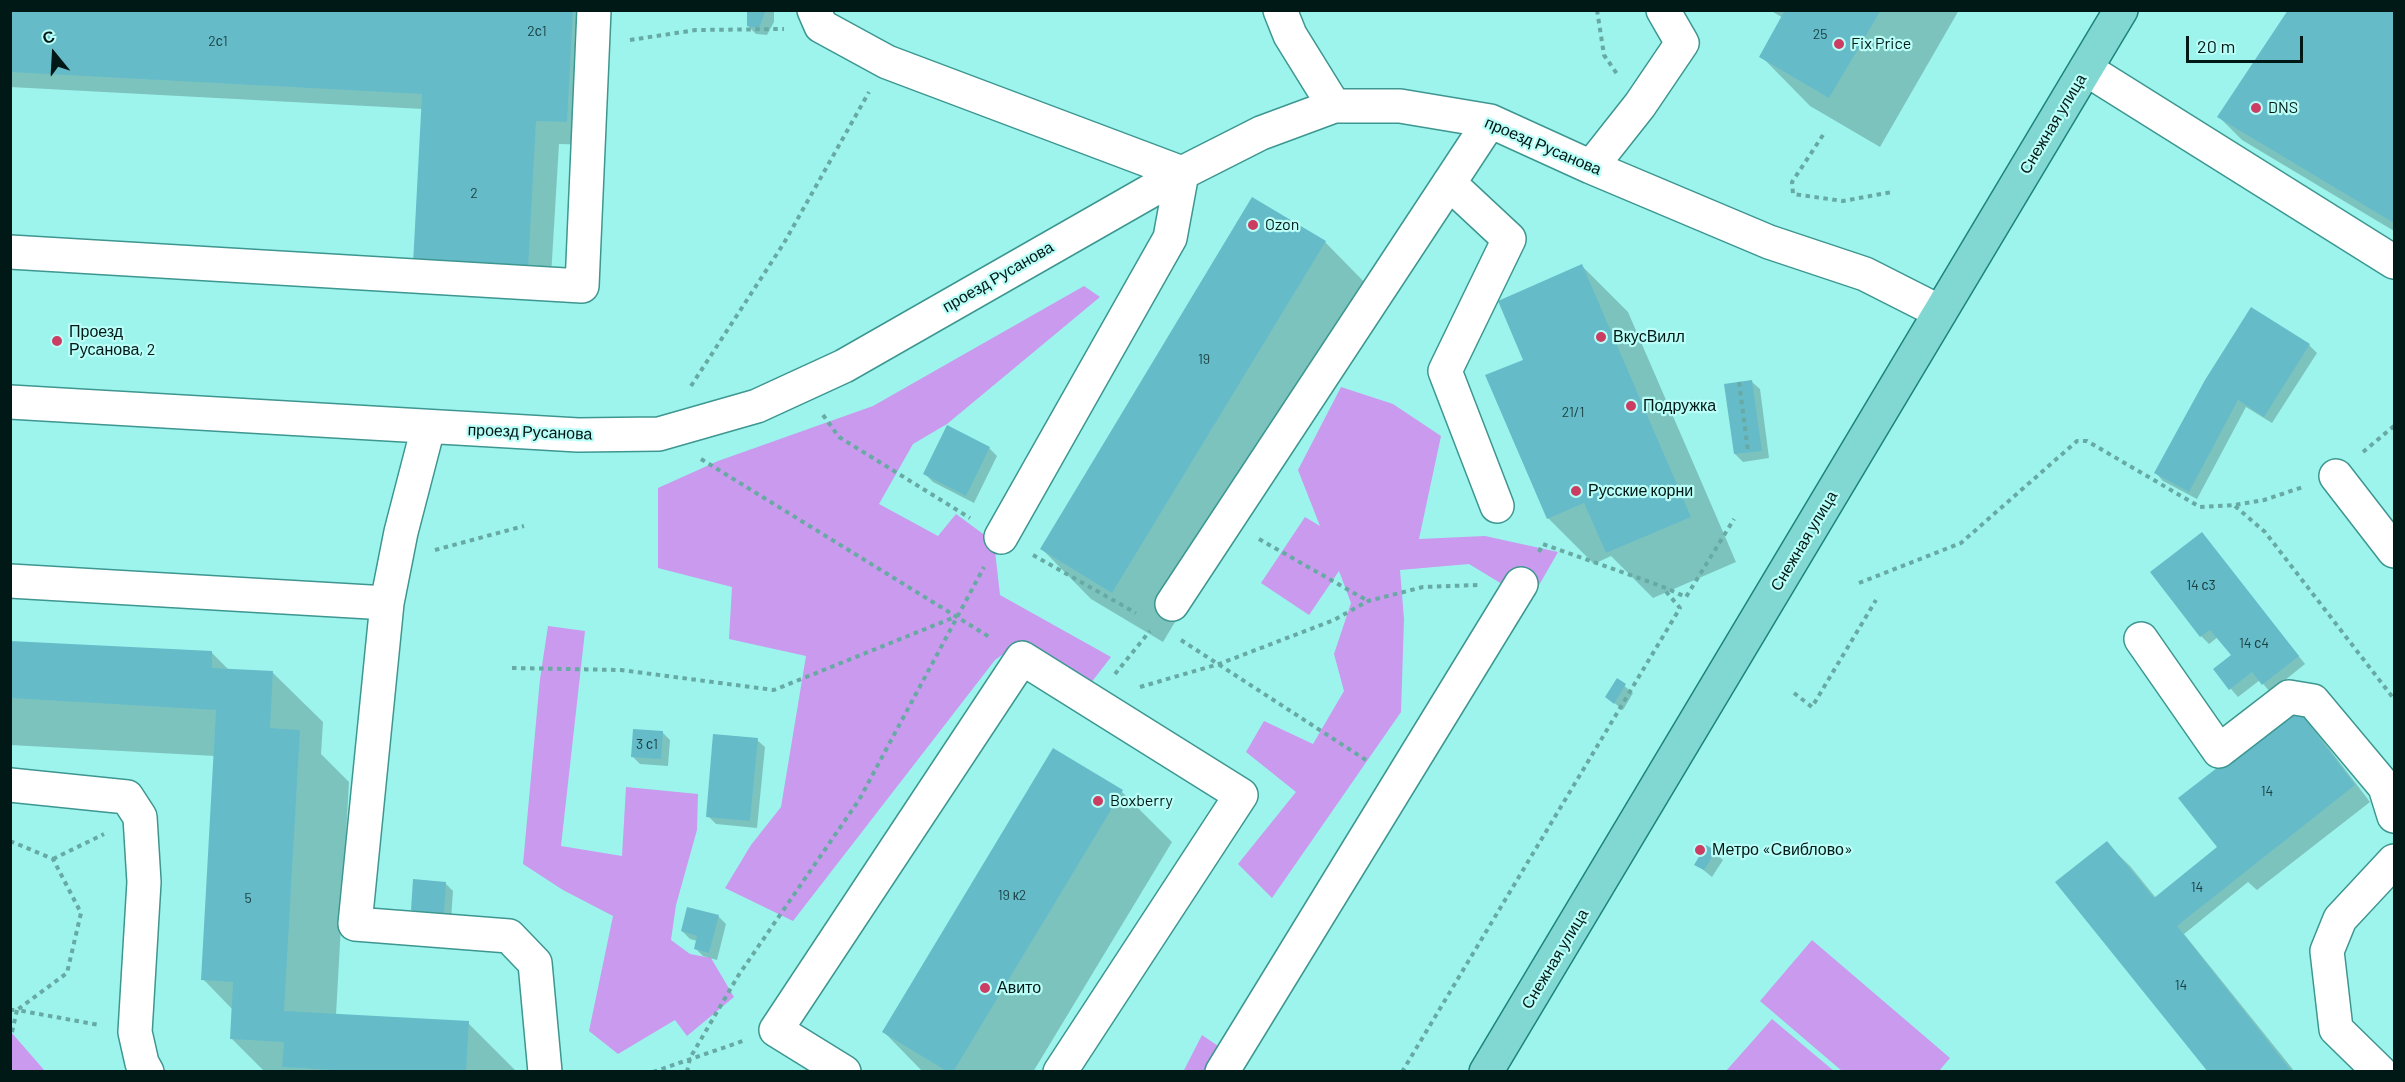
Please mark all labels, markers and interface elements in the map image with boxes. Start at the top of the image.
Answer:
house number: 2с1 [527,23,547,39]
north arrow [24,24,84,84]
scale bar [2189,24,2306,62]
text: С [40,26,57,47]
house number: 25 [1813,26,1827,42]
house number: 2с1 [208,33,228,49]
place label: Fix Price [1851,34,1911,54]
text: 20 m [2197,35,2235,57]
marker: Fix Price [1832,37,1846,51]
street label: Снежная улица [2016,70,2090,178]
place label: DNS [2268,98,2298,118]
marker: DNS [2249,101,2263,115]
street label: проезд Русанова [1482,113,1604,179]
house number: 2 [470,185,478,201]
place label: Ozon [1265,215,1299,235]
marker: Ozon [1246,218,1260,232]
street label: проезд Русанова [939,237,1057,317]
place label: Проезд Русанова, 2 [69,322,155,360]
place label: ВкусВилл [1613,327,1685,347]
marker: ВкусВилл [1594,330,1608,344]
marker: Проезд Русанова, 2 [50,334,64,348]
house number: 19 [1198,351,1210,367]
place label: Подружка [1643,396,1716,416]
marker: Подружка [1624,399,1638,413]
house number: 21/1 [1562,404,1584,420]
street label: проезд Русанова [467,420,593,444]
place label: Русские корни [1588,481,1693,501]
marker: Русские корни [1569,484,1583,498]
street label: Снежная улица [1767,487,1841,595]
house number: 14 с3 [2186,577,2216,593]
house number: 14 с4 [2239,635,2269,651]
house number: 3 с1 [636,736,658,752]
house number: 14 [2261,783,2273,799]
place label: Boxberry [1110,791,1173,811]
marker: Boxberry [1091,794,1105,808]
place label: Метро «Свиблово» [1712,840,1853,860]
marker: Метро «Свиблово» [1693,843,1707,857]
house number: 14 [2191,879,2203,895]
house number: 19 к2 [998,887,1026,903]
house number: 5 [244,890,252,906]
street label: Снежная улица [1518,905,1592,1013]
house number: 14 [2175,977,2187,993]
place label: Авито [997,978,1041,998]
marker: Авито [978,981,992,995]

